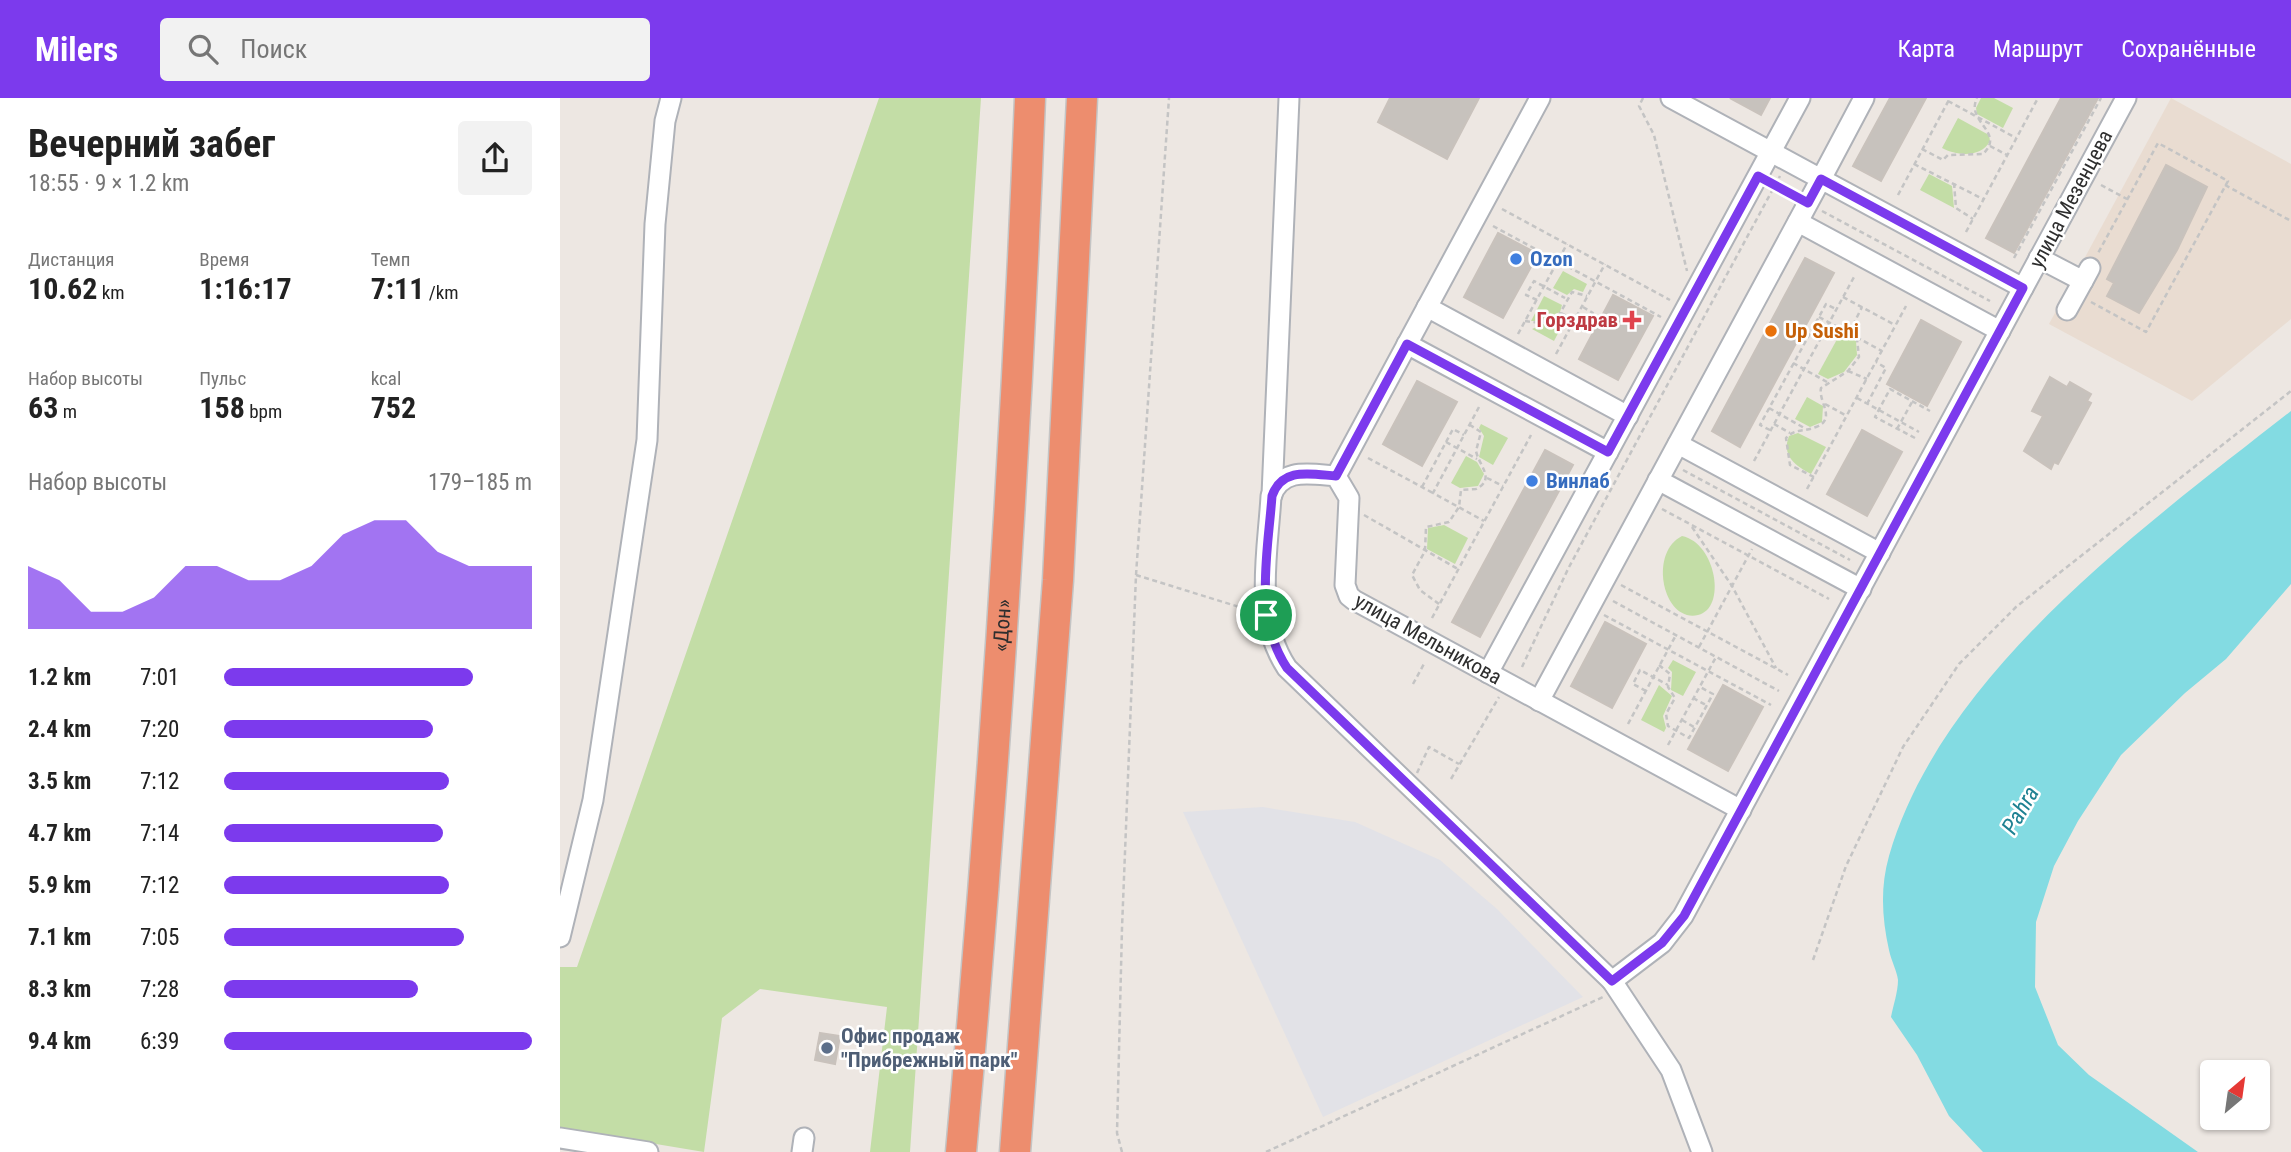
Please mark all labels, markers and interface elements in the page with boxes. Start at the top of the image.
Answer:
search box [160,18,650,81]
text: Milers [35,30,118,69]
icon: search [184,30,222,68]
text: Поиск [240,34,307,64]
text: Карта [1898,35,1955,63]
text: Маршрут [1993,35,2083,63]
text: Сохранённые [2121,35,2256,63]
button: share [458,121,532,195]
text: Вечерний забег [28,122,275,166]
street label: улица Мезенцева [2025,126,2117,272]
text: 18:55 · 9 × 1.2 km [28,170,189,197]
place label: Ozon [1530,247,1573,271]
text: Дистанция [28,248,115,271]
text: Время [199,248,249,271]
text: Темп [371,248,410,271]
marker: Ozon [1508,251,1524,267]
text: 10.62 [28,271,97,306]
text: 1:16:17 [199,271,292,306]
text: 7:11 [371,271,424,306]
text: km [97,281,125,304]
text: /km [424,281,459,304]
place label: Горздрав [1537,308,1618,332]
marker: Горздрав [1624,312,1640,328]
place label: Up Sushi [1785,319,1859,343]
marker: Up Sushi [1763,323,1779,339]
text: Набор высоты [28,367,143,390]
text: Пульс [199,367,246,390]
text: kcal [371,367,401,390]
text: 63 [28,390,58,425]
text: 158 [199,390,245,425]
text: 752 [371,390,416,425]
text: m [58,400,77,423]
text: bpm [245,400,282,423]
text: Набор высоты [28,469,167,496]
text: 179–185 m [428,469,532,496]
place label: Винлаб [1546,469,1610,493]
marker: Винлаб [1524,473,1540,489]
pin [1236,585,1296,645]
street label: улица Мельникова [1350,589,1506,689]
icon: arrive [1247,596,1285,634]
street label: «Дон» [989,598,1016,653]
text: 1.2 km [28,664,91,691]
text: 7:01 [140,664,179,691]
text: 2.4 km [28,716,91,743]
text: 7:20 [140,716,179,743]
text: 3.5 km [28,768,91,795]
text: 7:12 [140,768,179,795]
water label: Pahra [1996,782,2045,839]
text: 4.7 km [28,820,91,847]
text: 7:14 [140,820,179,847]
text: 5.9 km [28,872,91,899]
text: 7:12 [140,872,179,899]
text: 7.1 km [28,924,91,951]
text: 7:05 [140,924,179,951]
text: 8.3 km [28,976,91,1003]
text: 7:28 [140,976,179,1003]
place label: Офис продаж "Прибрежный парк" [841,1024,1018,1072]
text: 9.4 km [28,1028,91,1055]
text: 6:39 [140,1028,179,1055]
marker: Офис продаж "Прибрежный парк" [819,1040,835,1056]
north arrow [2200,1060,2270,1130]
map controls [2200,1060,2270,1130]

